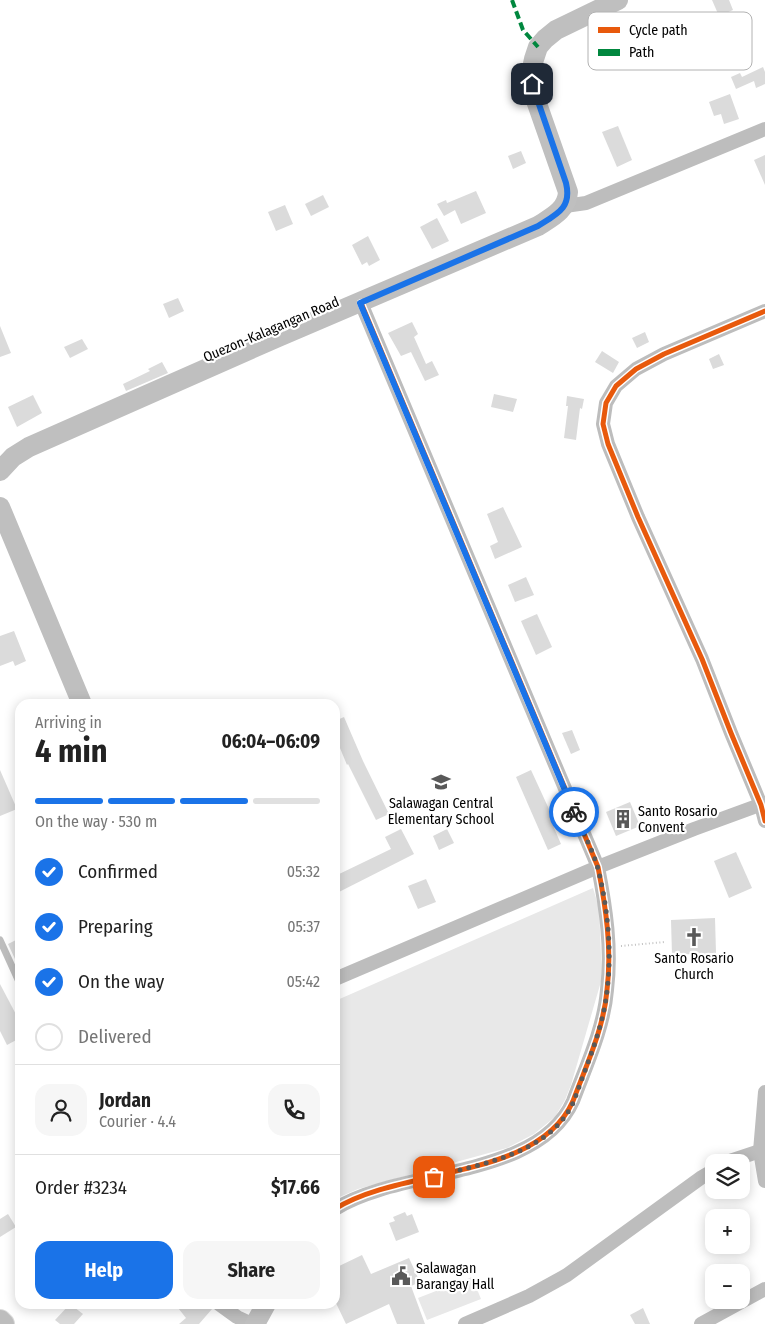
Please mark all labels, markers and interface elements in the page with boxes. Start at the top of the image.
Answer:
legend [588,12,752,70]
text: Cycle path [629,22,688,39]
text: Path [629,44,654,61]
pin [511,63,553,105]
icon: home [518,70,546,98]
street label: Quezon-Kalagangan Road [201,293,342,366]
text: Arriving in [35,713,102,732]
text: 06:04–06:09 [221,730,320,753]
text: 4 min [35,732,108,770]
school or university icon: Salawagan Central Elementary School [430,771,452,793]
courier [549,787,599,837]
place label: Salawagan Central Elementary School [388,795,495,828]
icon: bike [560,798,588,826]
place label: Santo Rosario Convent [638,803,718,836]
building icon: Santo Rosario Convent [612,808,634,830]
text: On the way · 530 m [35,812,157,831]
icon: check [35,858,63,886]
text: Confirmed [78,860,158,883]
text: 05:32 [287,862,320,881]
icon: check [35,913,63,941]
text: Preparing [78,915,153,938]
text: 05:37 [287,917,320,936]
church icon: Santo Rosario Church [683,926,705,948]
place label: Santo Rosario Church [654,950,734,983]
icon: check [35,968,63,996]
text: On the way [78,970,164,993]
text: 05:42 [286,972,320,991]
text: Delivered [78,1025,152,1048]
button: person [35,1084,87,1136]
button: phone [268,1084,320,1136]
text: Jordan [99,1089,151,1112]
text: Courier · 4.4 [99,1112,176,1131]
map controls [705,1154,750,1309]
button: layers [705,1154,750,1199]
pin [413,1156,455,1198]
icon: bag [420,1163,448,1191]
text: Order #3234 [35,1176,127,1199]
text: $17.66 [271,1176,320,1199]
button: + [705,1209,750,1254]
button: Help [35,1241,173,1299]
button: Share [183,1241,320,1299]
place label: Salawagan Barangay Hall [416,1260,495,1293]
button: − [705,1264,750,1309]
public building icon: Salawagan Barangay Hall [390,1265,412,1287]

